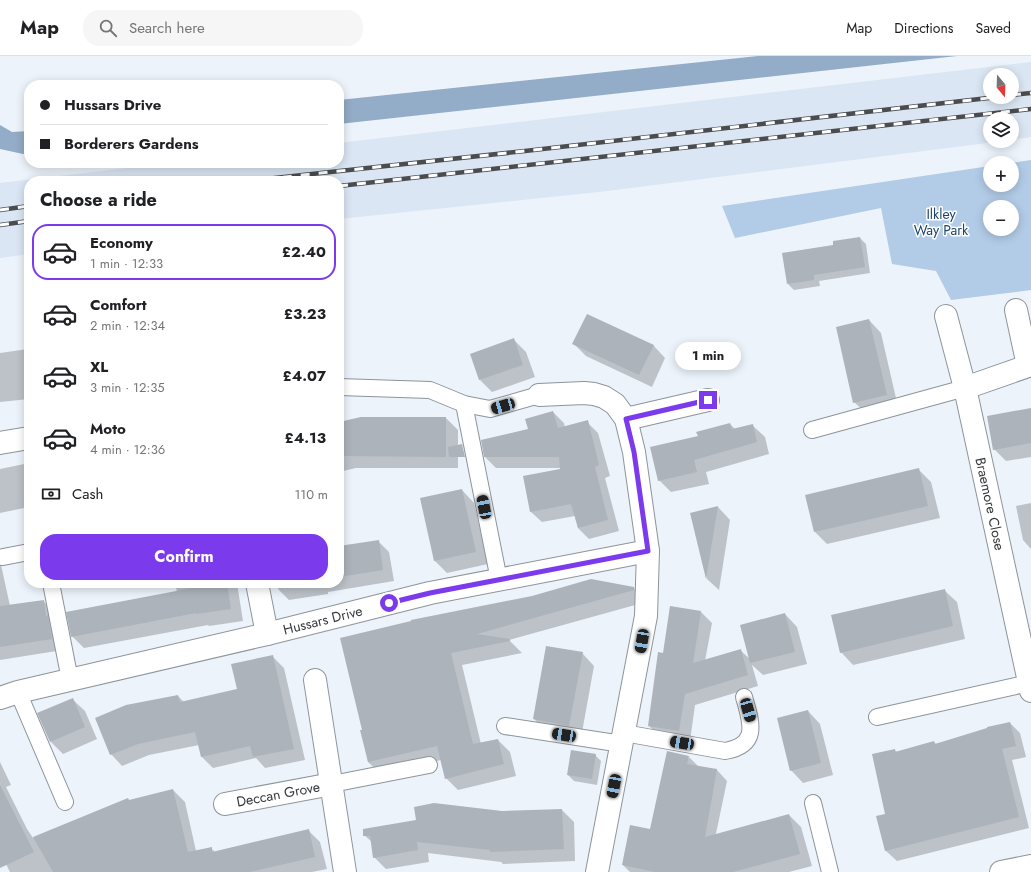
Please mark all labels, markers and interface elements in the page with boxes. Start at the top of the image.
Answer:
search box [83,10,363,46]
text: Map [20,14,59,41]
icon: search [97,17,119,39]
text: Search here [129,17,205,39]
text: Map [846,18,872,38]
text: Directions [894,18,954,38]
text: Saved [976,18,1011,38]
north arrow [983,68,1019,104]
map controls [983,68,1019,236]
text: Hussars Drive [64,94,161,116]
button: layers [983,112,1019,148]
text: Borderers Gardens [64,133,199,155]
button: + [983,156,1019,192]
text: Choose a ride [40,187,157,213]
button: − [983,200,1019,236]
park label: Ilkley Way Park [914,204,969,240]
text: Economy [90,232,153,254]
icon: car [42,234,78,270]
text: £2.40 [282,241,326,263]
text: 1 min · 12:33 [90,254,163,273]
text: Comfort [90,294,147,316]
icon: car [42,296,78,332]
text: £3.23 [284,303,326,325]
text: 2 min · 12:34 [90,316,165,335]
callout: 1 min [675,342,741,370]
text: 1 min [692,346,724,365]
text: XL [90,356,108,378]
icon: car [42,358,78,394]
text: £4.07 [283,365,326,387]
text: 3 min · 12:35 [90,378,165,397]
route end [699,391,717,409]
car [490,397,516,415]
text: Moto [90,418,126,440]
icon: car [42,420,78,456]
text: £4.13 [285,427,326,449]
text: 4 min · 12:36 [90,440,165,459]
street label: Braemore Close [970,456,1010,552]
icon: cash [40,483,62,505]
text: Cash [72,483,103,505]
text: 110 m [294,485,328,504]
car [476,494,492,520]
button: Confirm [40,534,328,580]
route start [380,594,398,612]
street label: Hussars Drive [281,600,364,640]
car [634,628,650,654]
car [739,697,757,723]
car [551,727,577,743]
car [669,735,695,751]
car [606,773,622,799]
street label: Deccan Grove [235,776,321,812]

